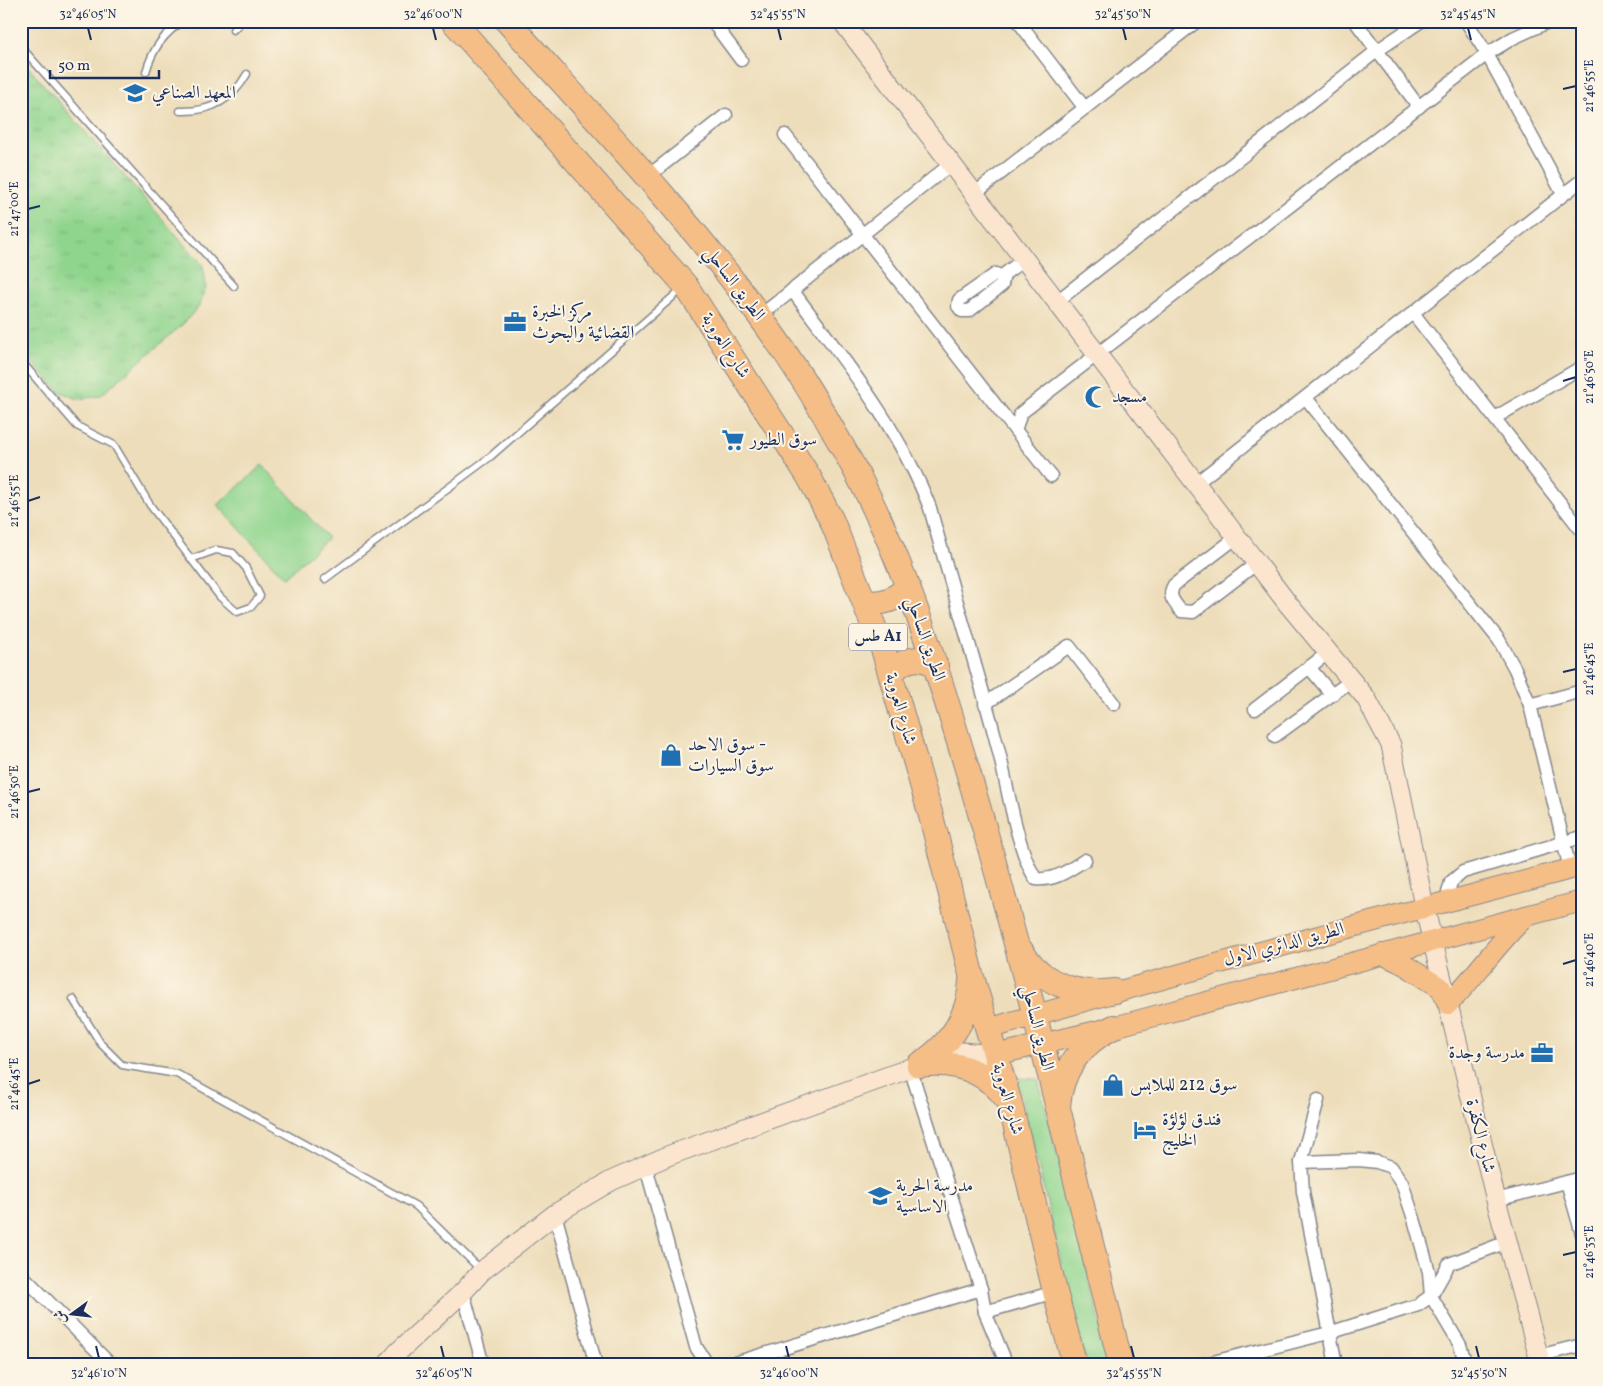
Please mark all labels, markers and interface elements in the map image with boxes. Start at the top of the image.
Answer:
text: 32°46'05"N [59,7,117,23]
text: 32°46'00"N [404,7,462,23]
text: 32°45'55"N [750,7,806,23]
text: 32°45'50"N [1095,7,1151,23]
text: 32°45'45"N [1440,7,1496,23]
scale bar [50,48,159,80]
text: 50 m [58,56,90,77]
text: 21°46'55"E [1582,60,1598,113]
school or university icon: المعهد الصناعي [122,80,148,106]
place label: المعهد الصناعي [152,81,236,107]
text: 21°47'00"E [7,181,23,237]
street label: الطريق الساحلي [695,242,770,328]
place label: مركز الخبرة القضائية والبحوث [532,300,634,346]
street label: شارع العروبة [694,308,756,384]
office icon: مركز الخبرة القضائية والبحوث [502,309,528,335]
text: 21°46'50"E [1582,350,1598,404]
mosque icon: مسجد [1083,384,1109,410]
place label: مسجد [1112,385,1147,410]
supermarket icon: سوق الطيور [720,427,746,453]
place label: سوق الطيور [748,428,817,453]
text: 21°46'55"E [7,475,23,528]
street label: الطريق الساحلي [896,594,951,686]
road number: طس A1 [849,624,907,650]
text: 21°46'45"E [1582,642,1598,696]
street label: شارع العروبة [877,670,922,748]
place label: سوق الاحد - سوق السيارات [688,733,774,779]
shop icon: سوق الاحد - سوق السيارات [658,742,684,768]
text: 21°46'50"E [7,765,23,819]
street label: الطريق الدائري الاول [1221,917,1347,974]
text: 21°46'40"E [1582,933,1598,987]
street label: الطريق الساحلي [1011,982,1060,1074]
office icon: مدرسة وجدة [1529,1040,1555,1066]
place label: مدرسة وجدة [1448,1041,1525,1066]
text: 21°46'45"E [7,1057,23,1111]
street label: شارع العروبة [984,1060,1029,1138]
shop icon: سوق 212 للملابس [1100,1072,1126,1098]
place label: سوق 212 للملابس [1130,1073,1238,1098]
street label: شارع الكفرة [1458,1096,1501,1176]
place label: فندق لؤلؤة الخليج [1162,1108,1222,1156]
hotel icon: فندق لؤلؤة الخليج [1132,1117,1158,1143]
place label: مدرسة الحرية الاساسية [896,1174,973,1220]
school or university icon: مدرسة الحرية الاساسية [867,1183,893,1209]
text: 21°46'35"E [1582,1225,1598,1279]
north arrow [48,1288,98,1338]
text: ش [50,1308,72,1326]
text: 32°46'10"N [71,1366,127,1382]
text: 32°46'05"N [415,1366,473,1382]
text: 32°46'00"N [760,1366,818,1382]
text: 32°45'55"N [1106,1366,1162,1382]
text: 32°45'50"N [1451,1366,1507,1382]

